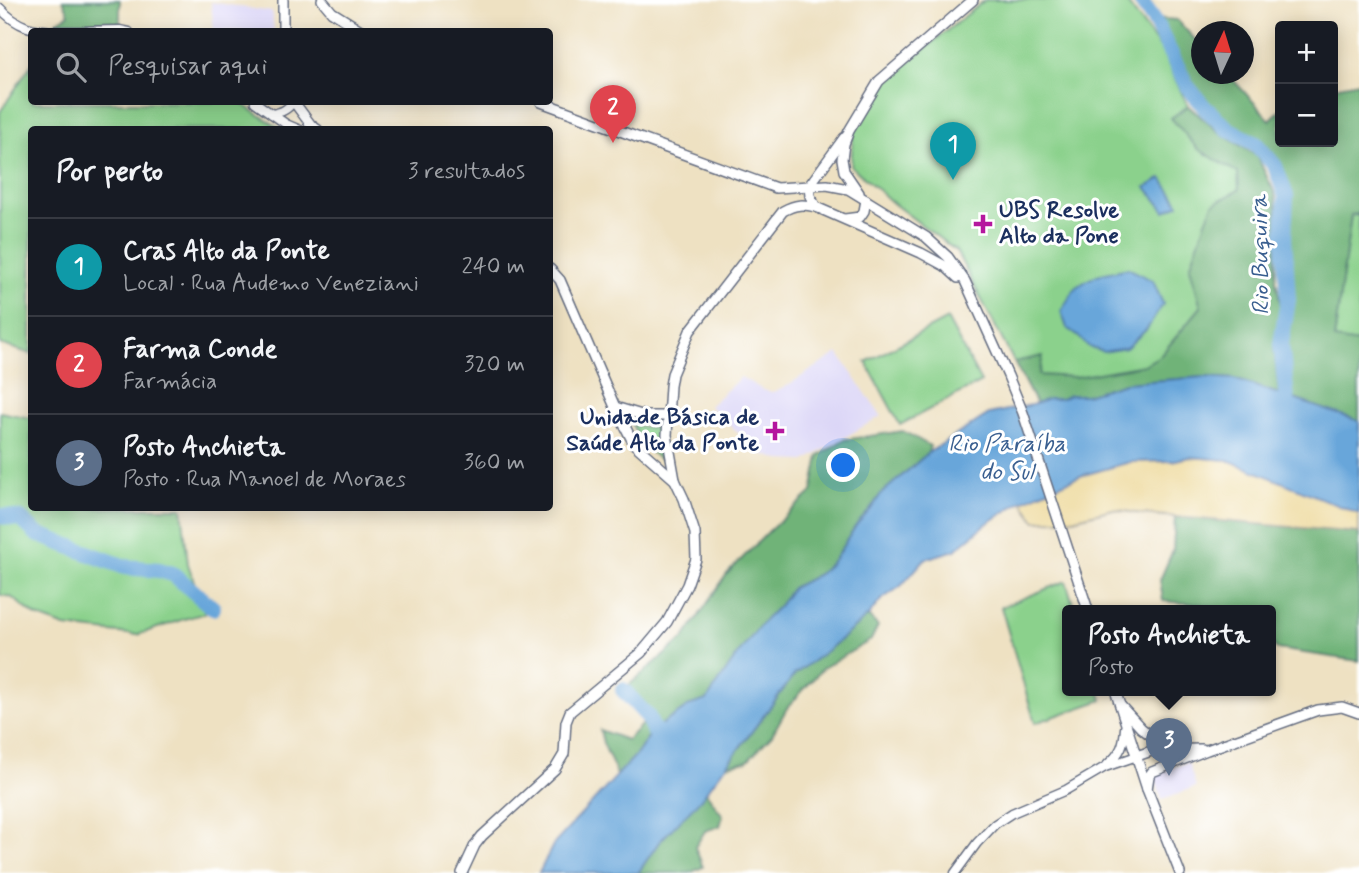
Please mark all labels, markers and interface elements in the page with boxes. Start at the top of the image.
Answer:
north arrow [1191,21,1254,84]
map controls [1275,21,1338,147]
button: + [1275,21,1338,84]
search box [28,28,553,105]
icon: search [52,48,90,86]
text: Pesquisar aqui [108,50,267,84]
button: − [1275,84,1338,147]
pin: 2 [590,85,636,143]
pin: 1 [930,122,976,180]
text: Por perto [56,152,163,191]
text: 3 resultados [408,157,525,187]
water label: Rio Buquira [1244,193,1278,315]
place label: UBS Resolve Alto da Pone [999,196,1119,252]
marker: UBS Resolve Alto da Pone [973,214,993,234]
text: Cras Alto da Ponte [123,235,330,269]
text: 1 [74,252,84,282]
text: 240 m [461,252,525,282]
text: Local · Rua Audemo Veneziani [123,269,419,299]
text: Farma Conde [123,333,277,367]
text: 2 [73,350,85,380]
text: 320 m [464,350,525,380]
text: Farmácia [123,367,217,397]
place label: Unidade Básica de Saúde Alto da Ponte [566,403,759,459]
marker: Unidade Básica de Saúde Alto da Ponte [765,421,785,441]
water label: Rio Paraíba do Sul [948,429,1066,488]
text: Posto Anchieta [123,431,285,465]
text: 3 [74,448,84,478]
text: 360 m [464,448,525,478]
your location [826,448,860,482]
text: Posto · Rua Manoel de Moraes [123,465,406,495]
popup [1062,605,1276,696]
text: Posto Anchieta [1088,619,1250,653]
text: Posto [1088,653,1134,683]
pin: 3 [1146,718,1192,776]

